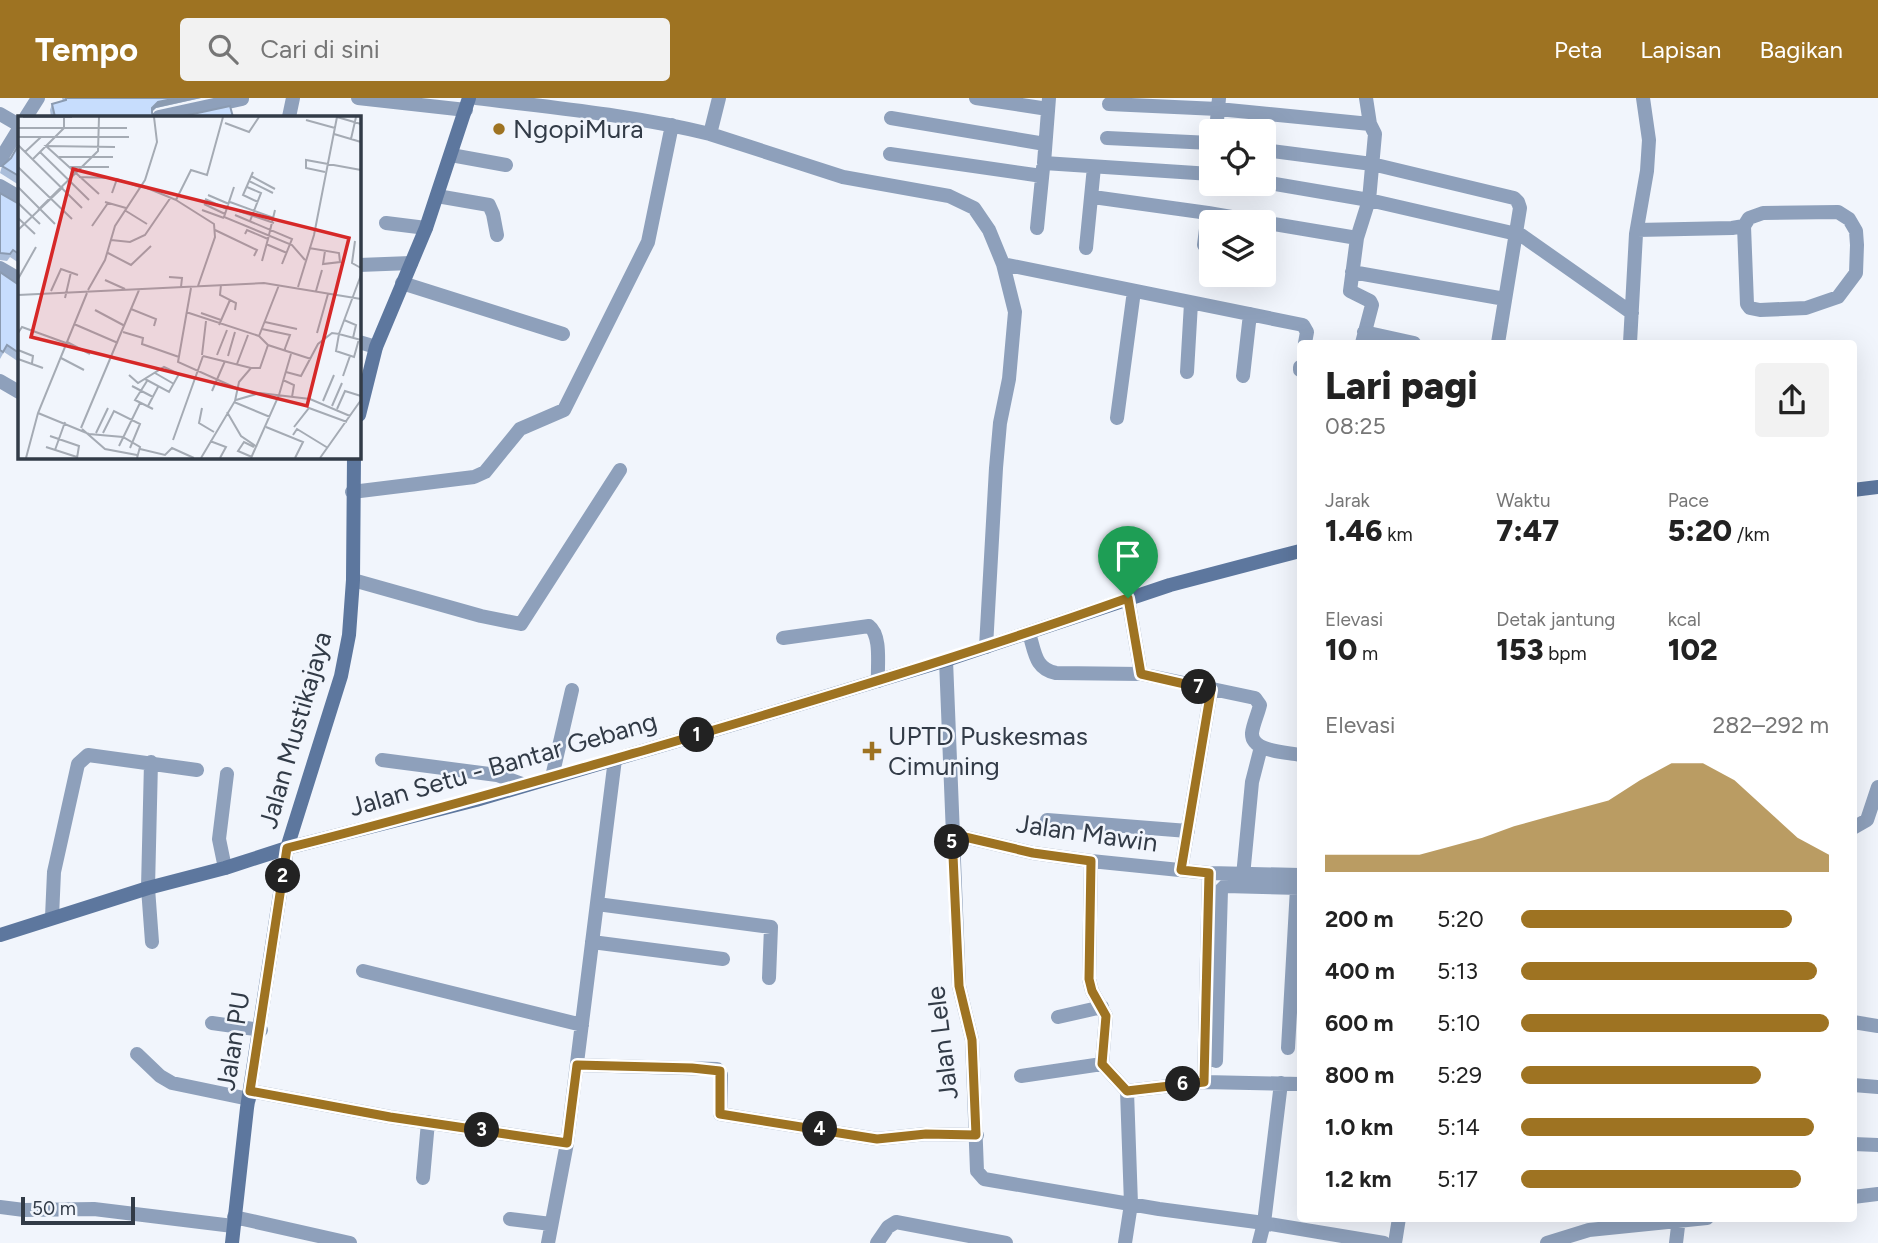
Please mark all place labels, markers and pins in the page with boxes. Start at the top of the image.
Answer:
place label: NgopiMura [513,113,643,145]
marker: NgopiMura [491,121,507,137]
pin [1098,526,1158,598]
pin: 7 [1182,670,1216,704]
pin: 1 [680,718,714,752]
place label: UPTD Puskesmas Cimuning [888,720,1088,782]
marker: UPTD Puskesmas Cimuning [862,741,882,761]
pin: 5 [934,824,970,860]
pin: 2 [266,858,300,894]
pin: 6 [1166,1066,1200,1102]
pin: 3 [464,1112,500,1148]
pin: 4 [802,1112,838,1146]

